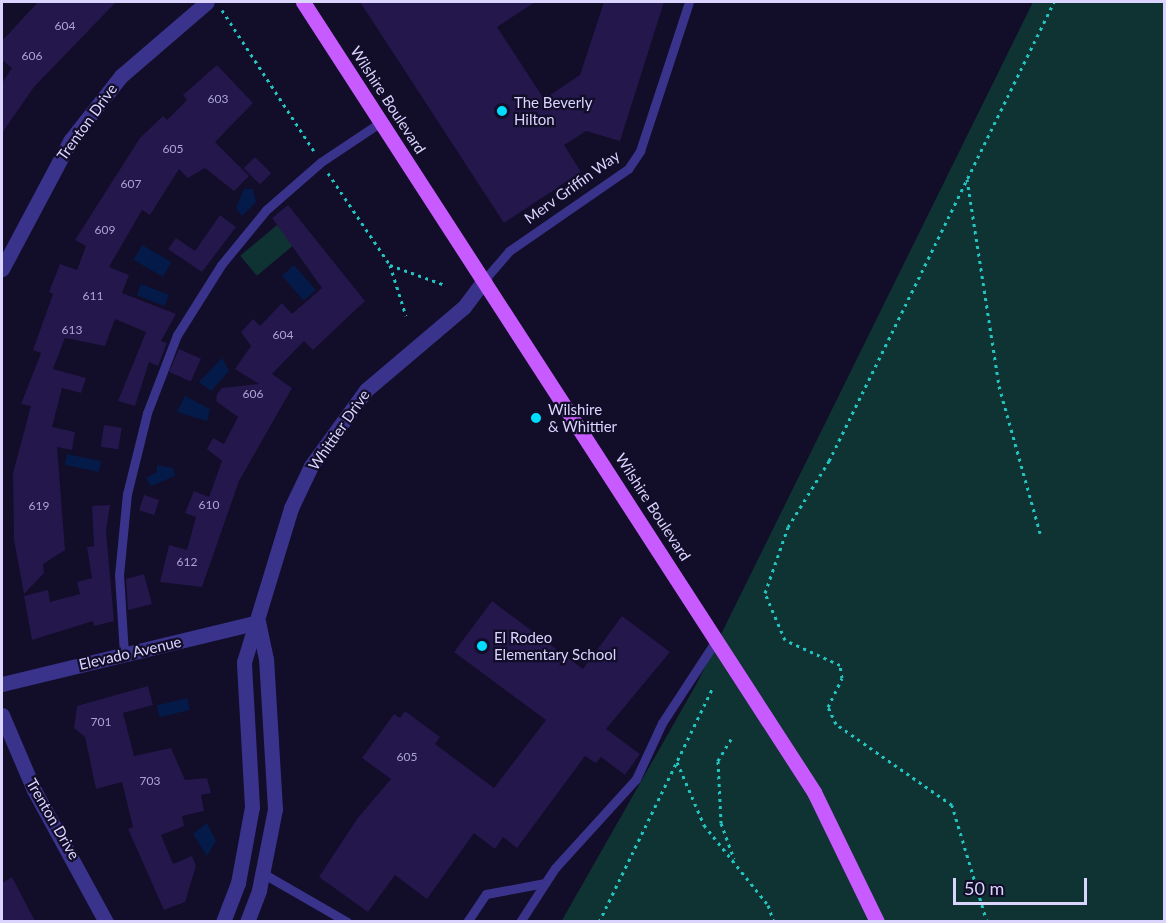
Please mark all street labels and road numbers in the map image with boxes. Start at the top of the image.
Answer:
street label: Wilshire Boulevard [347,43,429,157]
street label: Trenton Drive [53,80,121,164]
street label: Merv Griffin Way [521,146,623,228]
street label: Whittier Drive [305,386,373,474]
street label: Wilshire Boulevard [612,450,694,564]
street label: Elevado Avenue [77,632,183,674]
street label: Trenton Drive [23,775,83,863]

